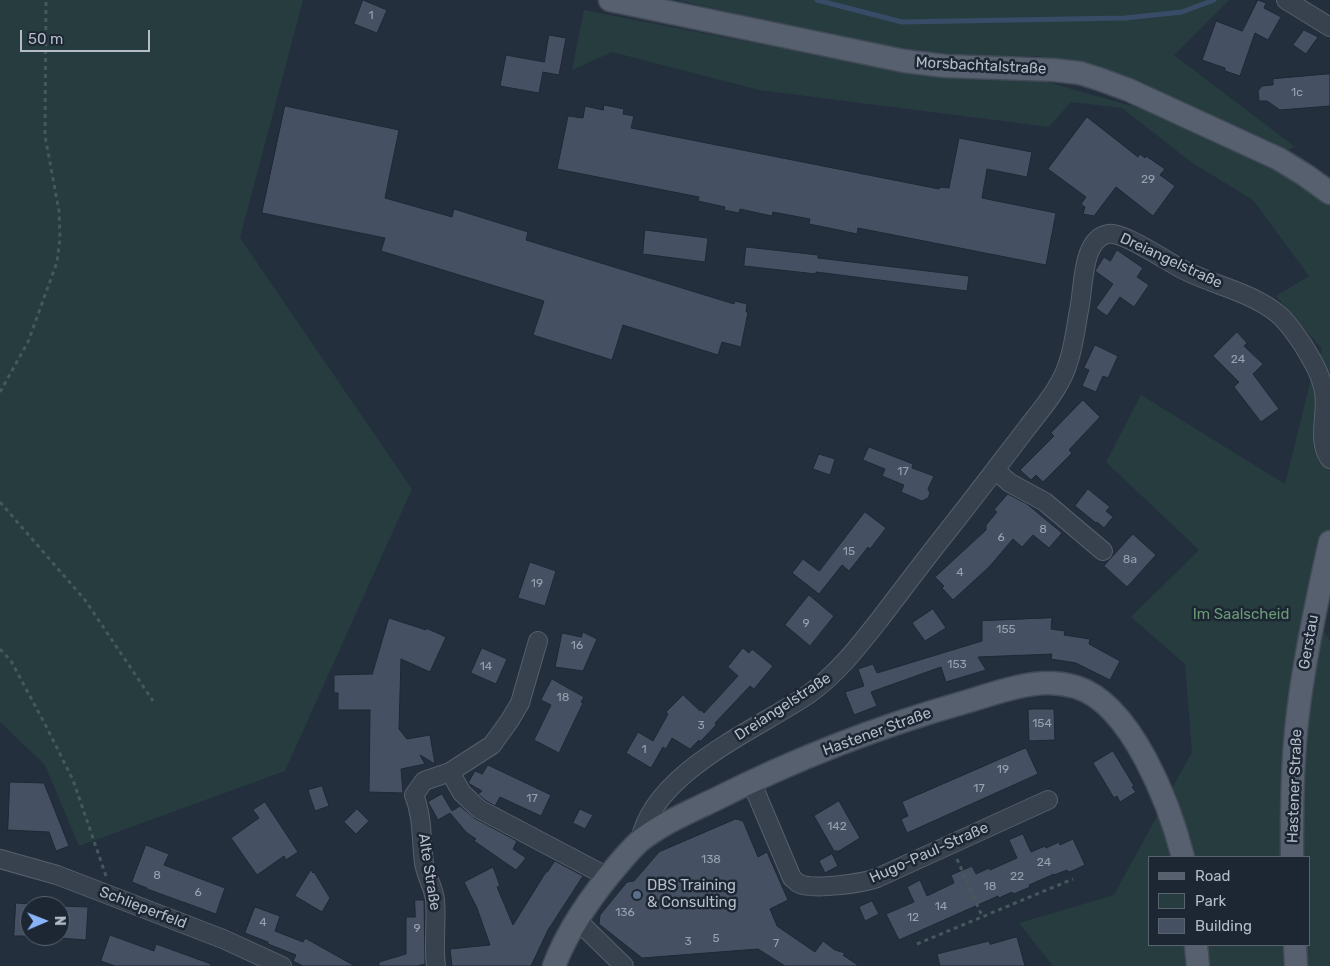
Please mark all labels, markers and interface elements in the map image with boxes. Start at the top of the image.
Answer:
house number: 1 [368,9,374,23]
scale bar [22,20,152,52]
text: 50 m [28,30,63,48]
street label: Morsbachtalstraße [915,54,1047,78]
house number: 1c [1291,86,1303,100]
house number: 29 [1141,173,1155,187]
street label: Dreiangelstraße [1117,229,1225,293]
house number: 24 [1231,353,1245,367]
house number: 17 [897,465,909,479]
house number: 8 [1039,523,1047,537]
house number: 6 [997,531,1005,545]
house number: 15 [843,545,855,559]
house number: 8a [1123,553,1137,567]
house number: 4 [956,566,964,580]
house number: 19 [531,577,543,591]
park label: Im Saalscheid [1193,606,1289,624]
street label: Gerstau [1295,613,1323,671]
house number: 9 [802,617,810,631]
house number: 155 [996,623,1016,637]
house number: 16 [571,639,583,653]
house number: 153 [947,658,967,672]
house number: 14 [480,660,492,674]
street label: Dreiangelstraße [732,669,834,745]
house number: 18 [557,691,569,705]
street label: Hastener Straße [820,704,934,760]
house number: 154 [1032,717,1052,731]
house number: 3 [697,719,705,733]
street label: Hastener Straße [1284,729,1306,843]
house number: 1 [641,743,647,757]
house number: 19 [997,763,1009,777]
house number: 17 [973,782,985,796]
house number: 17 [526,792,538,806]
street label: Hugo-Paul-Straße [867,819,991,887]
house number: 142 [827,820,847,834]
street label: Alte Straße [414,832,444,912]
house number: 138 [701,853,721,867]
house number: 24 [1037,856,1051,870]
legend [1148,856,1310,946]
text: Road [1195,867,1231,885]
house number: 8 [153,869,161,883]
house number: 22 [1010,870,1024,884]
place label: DBS Training & Consulting [647,877,737,912]
house number: 18 [984,880,996,894]
street label: Schlieperfeld [97,883,189,933]
house number: 6 [194,886,202,900]
marker: DBS Training & Consulting [631,889,643,901]
text: Park [1195,892,1226,910]
north arrow [20,896,70,946]
house number: 14 [935,900,947,914]
house number: 136 [615,906,635,920]
house number: 12 [907,911,919,925]
text: N [51,916,68,926]
house number: 4 [259,916,267,930]
text: Building [1195,917,1252,935]
house number: 9 [413,922,421,936]
house number: 5 [712,932,720,946]
house number: 3 [684,935,692,949]
house number: 7 [773,937,779,951]

